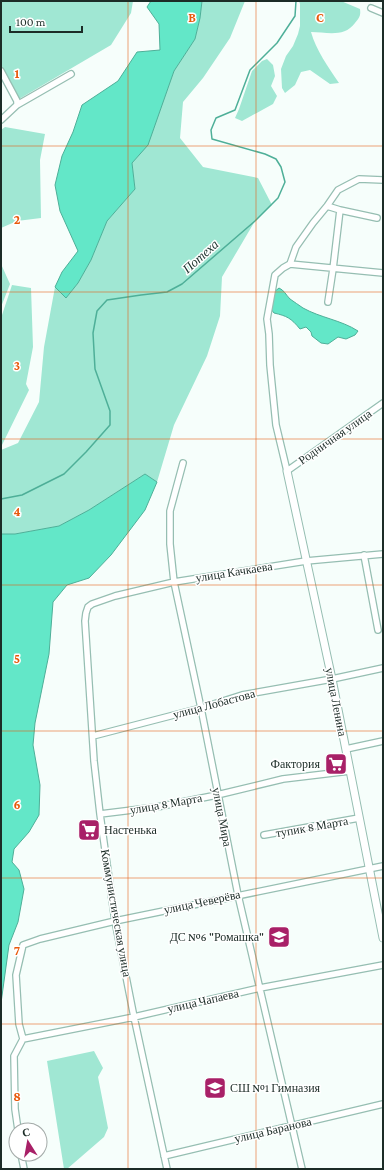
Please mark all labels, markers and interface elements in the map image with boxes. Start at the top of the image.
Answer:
scale bar [10,8,82,34]
text: B [188,10,196,25]
text: C [316,10,324,25]
text: 100 m [16,15,46,29]
text: 1 [15,66,20,81]
text: 2 [14,212,21,227]
water label: Потеха [179,236,222,277]
text: 3 [14,358,20,373]
street label: Родничная улица [296,406,375,467]
text: 4 [13,504,21,519]
street label: улица Качкаева [195,559,274,585]
text: 5 [14,651,20,666]
street label: улица Ленина [322,666,350,738]
street label: улица Лобастова [171,686,257,722]
supermarket icon: Фактория [323,751,349,777]
place label: Фактория [270,757,320,771]
street label: улица Мира [209,786,235,849]
street label: улица 8 Марта [129,791,204,817]
text: 6 [13,797,21,812]
street label: тупик 8 Марта [275,814,350,840]
supermarket icon: Настенька [76,817,102,843]
place label: Настенька [104,823,157,837]
street label: Коммунистическая улица [98,848,134,979]
street label: улица Чеверёва [162,887,242,917]
school or university icon: ДС №6 "Ромашка" [266,924,292,950]
place label: ДС №6 "Ромашка" [170,930,264,944]
text: 7 [14,943,20,958]
street label: улица Чапаева [166,986,241,1016]
school or university icon: СШ №1 Гимназия [202,1075,228,1101]
place label: СШ №1 Гимназия [230,1081,321,1095]
text: 8 [13,1089,21,1104]
street label: улица Баранова [233,1114,314,1146]
north arrow [8,1122,48,1162]
text: С [21,1126,31,1139]

